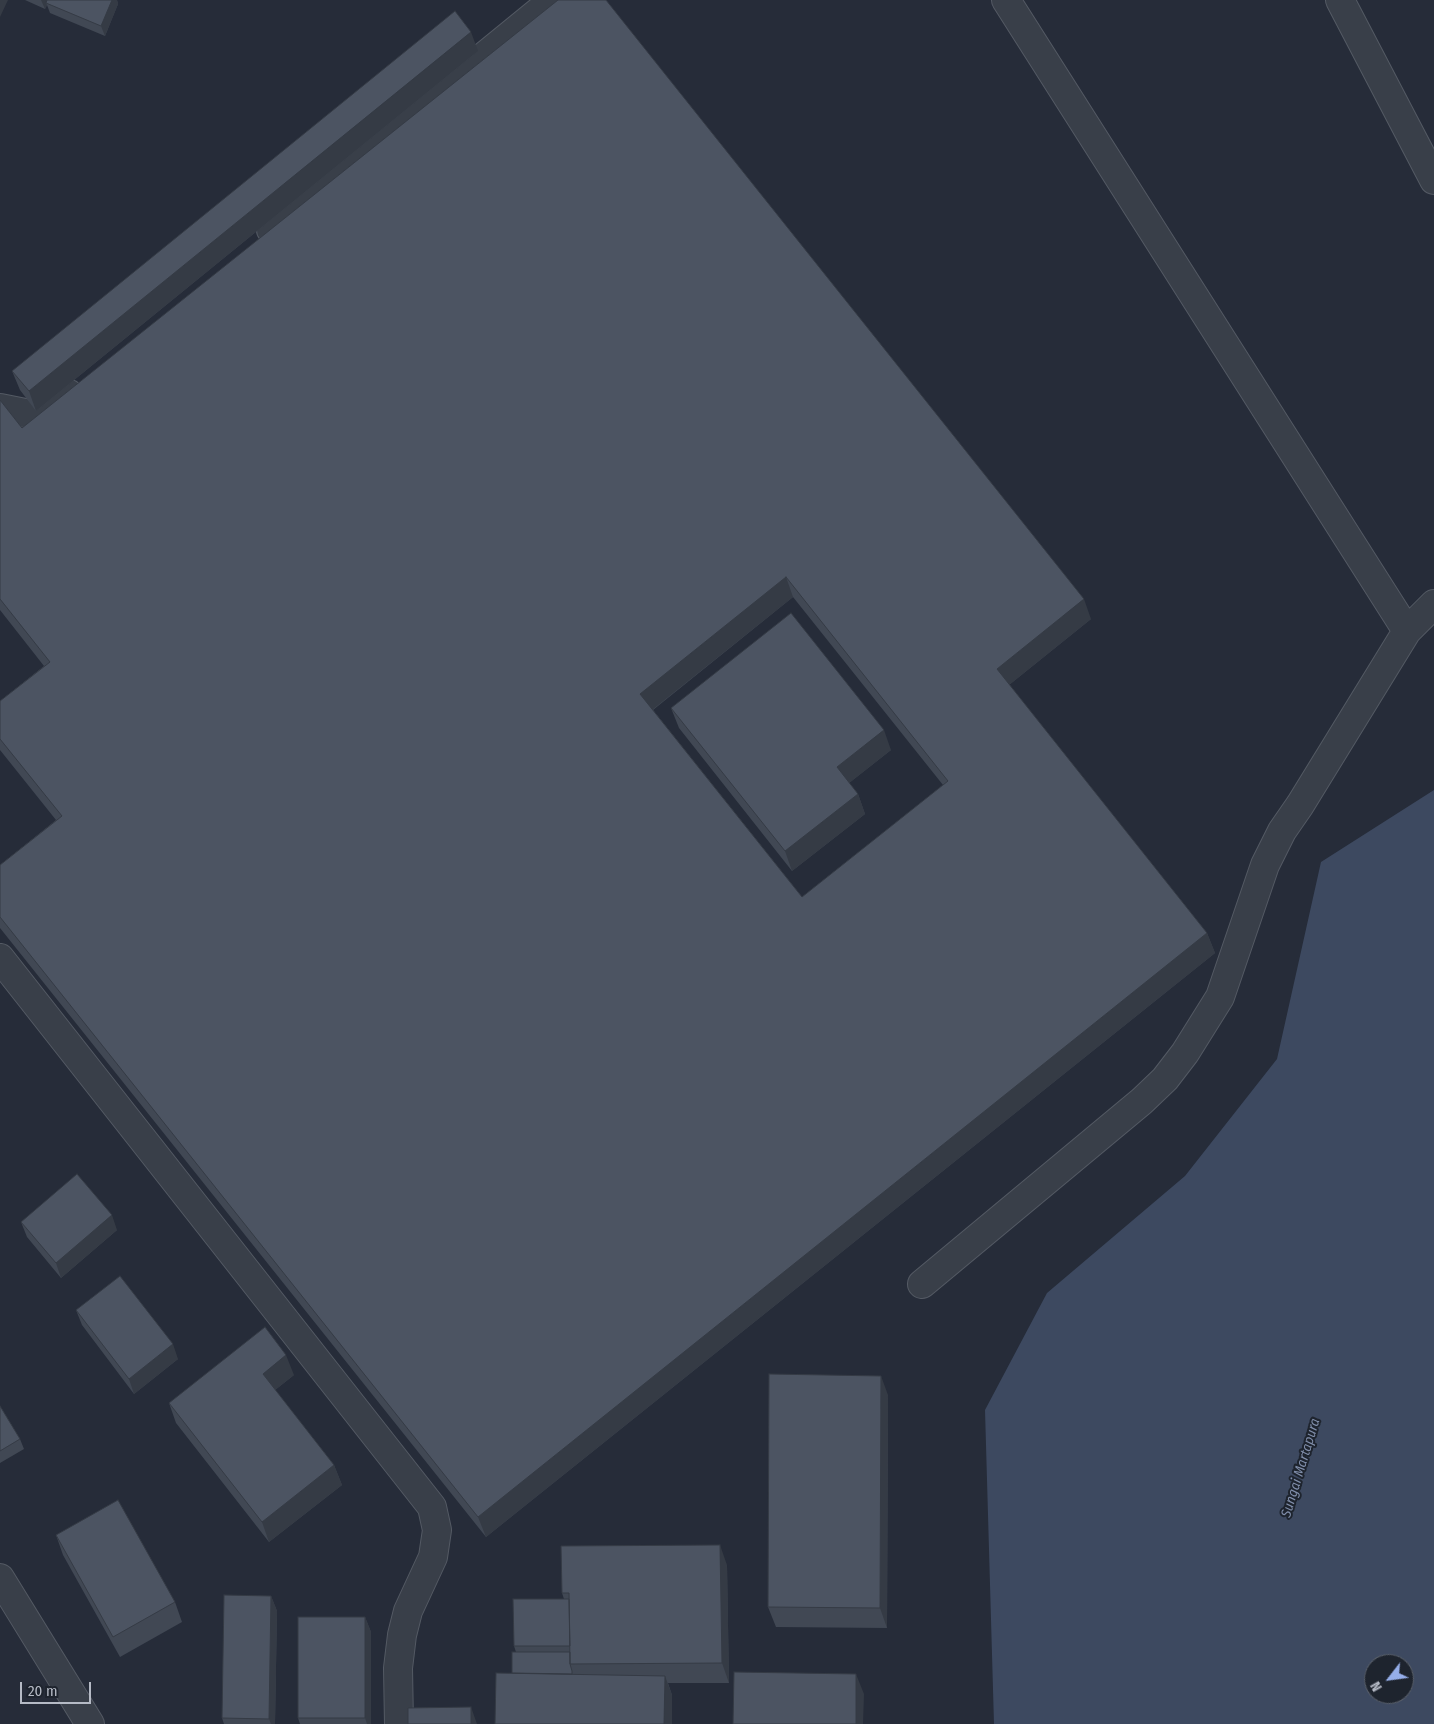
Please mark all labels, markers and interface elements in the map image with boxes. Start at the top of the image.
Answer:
water label: Sungai Martapura [1278,1416,1324,1520]
north arrow [1364,1654,1414,1704]
scale bar [22,1672,94,1704]
text: N [1367,1678,1386,1694]
text: 20 m [28,1682,58,1700]

